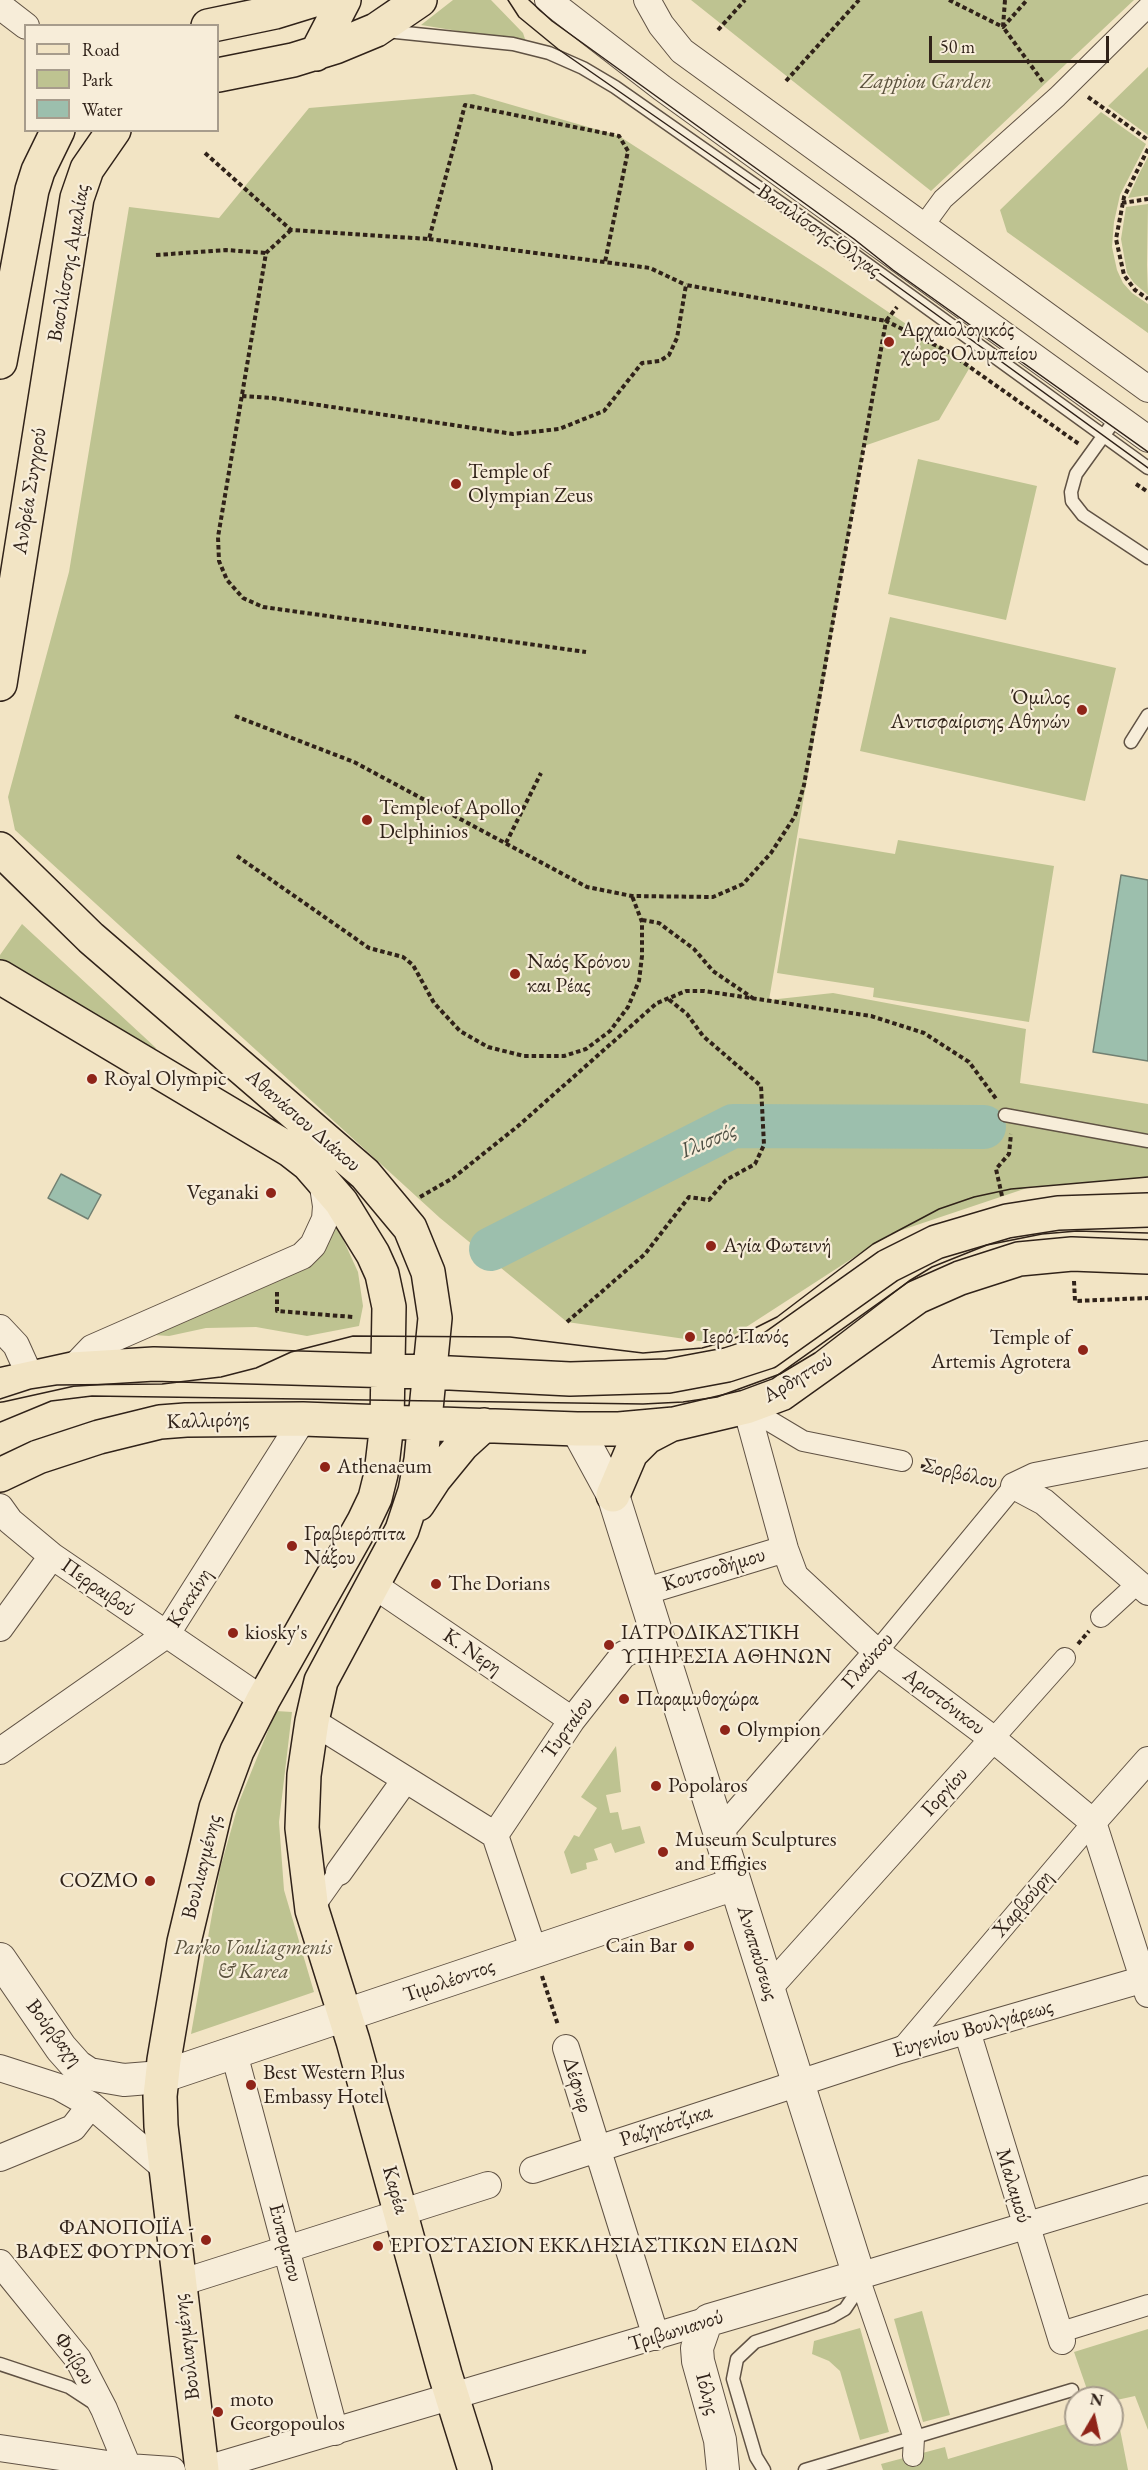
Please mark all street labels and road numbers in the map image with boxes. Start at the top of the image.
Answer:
street label: Βασιλίσσης Όλγας [752,179,886,283]
street label: Βασιλίσσης Αμαλίας [43,182,95,344]
street label: Ανδρέα Συγγρού [8,426,52,556]
street label: Αθανάσιου Διάκου [240,1064,366,1178]
street label: Αρδηττού [759,1347,837,1409]
street label: Καλλιρόης [166,1407,250,1435]
street label: Σορβόλου [920,1453,1000,1495]
street label: Κουτσοδήμου [660,1542,768,1598]
street label: Περραιβού [56,1553,140,1623]
street label: Κοκκίνη [162,1564,218,1632]
street label: Κ. Νερη [438,1623,506,1681]
street label: Γλαύκου [837,1628,899,1694]
street label: Αριστόνικου [898,1663,990,1741]
street label: Τυρταίου [537,1692,599,1764]
street label: Γοργίου [916,1762,974,1822]
street label: Βουλιαγμένης [177,1812,227,1922]
street label: Χαρβούρη [988,1865,1058,1943]
street label: Αναπαύσεως [731,1902,783,2004]
street label: Τιμολέοντος [400,1954,498,2008]
street label: Ευγενίου Βουλγάρεως [890,1994,1056,2064]
street label: Βούρβαχη [20,1995,88,2071]
street label: Δέφνερ [557,2054,597,2116]
street label: Ραζηκότζικα [617,2099,715,2153]
street label: Μαλαμού [990,2146,1036,2226]
street label: Καρέα [376,2163,414,2217]
street label: Ευπομπου [262,2201,308,2285]
street label: Βουλιαγμένης [168,2292,206,2402]
street label: Τριβωνιανού [626,2305,726,2357]
street label: Φοίβου [48,2328,100,2390]
street label: Ιόλης [689,2370,725,2418]

